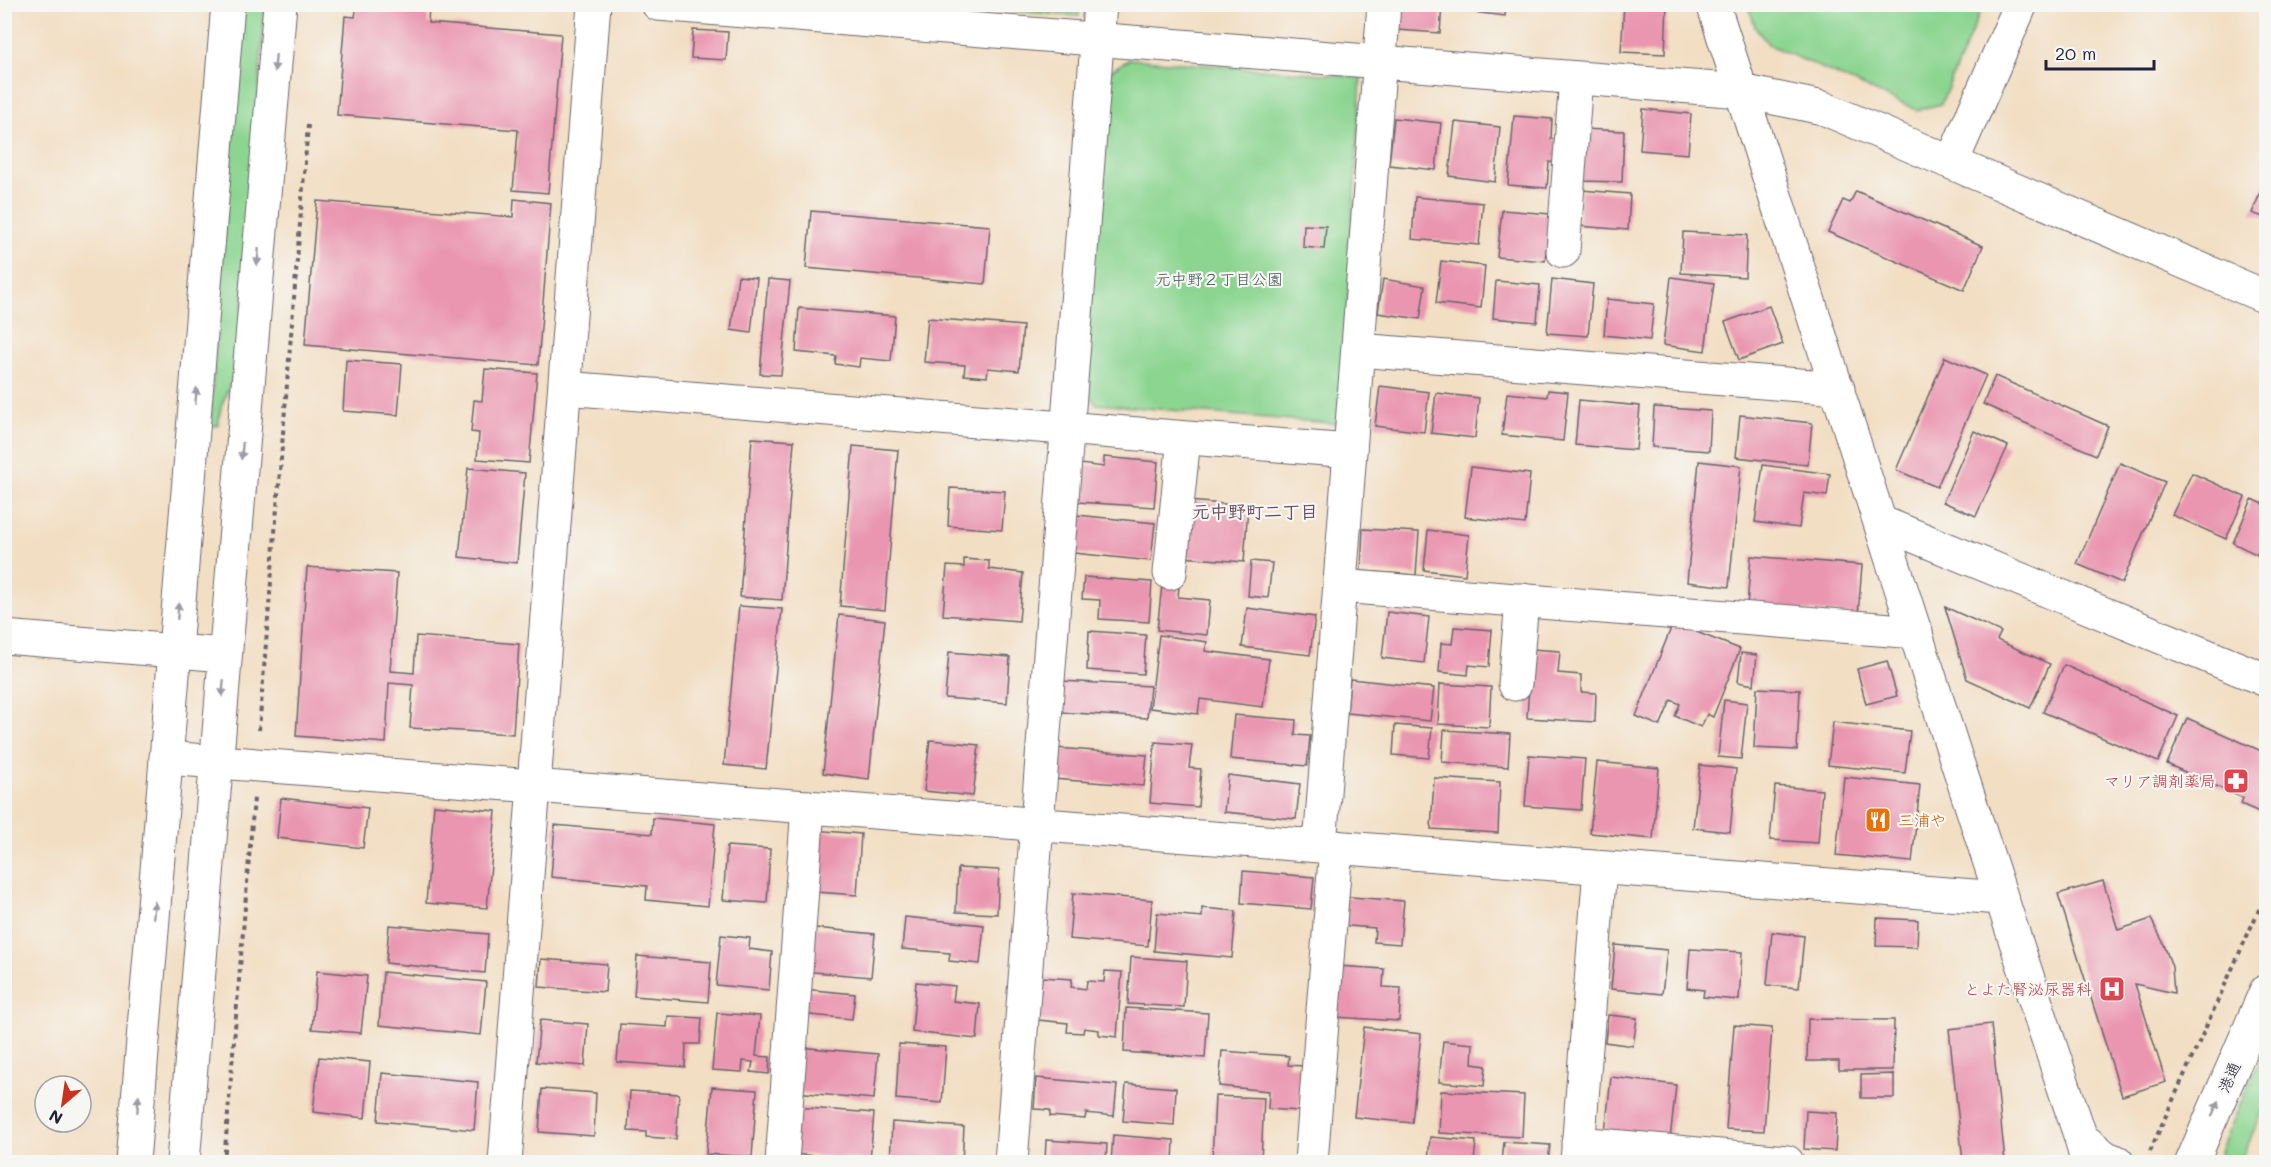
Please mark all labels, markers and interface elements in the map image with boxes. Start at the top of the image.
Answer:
scale bar [2046,33,2154,71]
text: 20 m [2055,41,2096,65]
one-way arrow [270,53,280,72]
one-way arrow [254,248,263,267]
park label: 元中野２丁目公園 [1155,268,1283,289]
one-way arrow [191,386,200,405]
one-way arrow [237,442,247,461]
district label: 元中野町二丁目 [1192,499,1318,523]
one-way arrow [173,601,183,620]
one-way arrow [218,678,227,697]
pharmacy icon: マリア調剤薬局 [2221,766,2251,796]
place label: マリア調剤薬局 [2104,770,2216,791]
restaurant icon: 三浦や [1863,805,1893,835]
place label: 三浦や [1898,809,1946,830]
one-way arrow [149,900,159,919]
hospital icon: とよた腎泌尿器科 [2097,974,2127,1004]
place label: とよた腎泌尿器科 [1964,978,2092,999]
street label: 港通 [2212,1058,2245,1096]
north arrow [33,1074,93,1134]
one-way arrow [133,1095,143,1114]
one-way arrow [2211,1100,2220,1117]
text: N [45,1105,66,1130]

